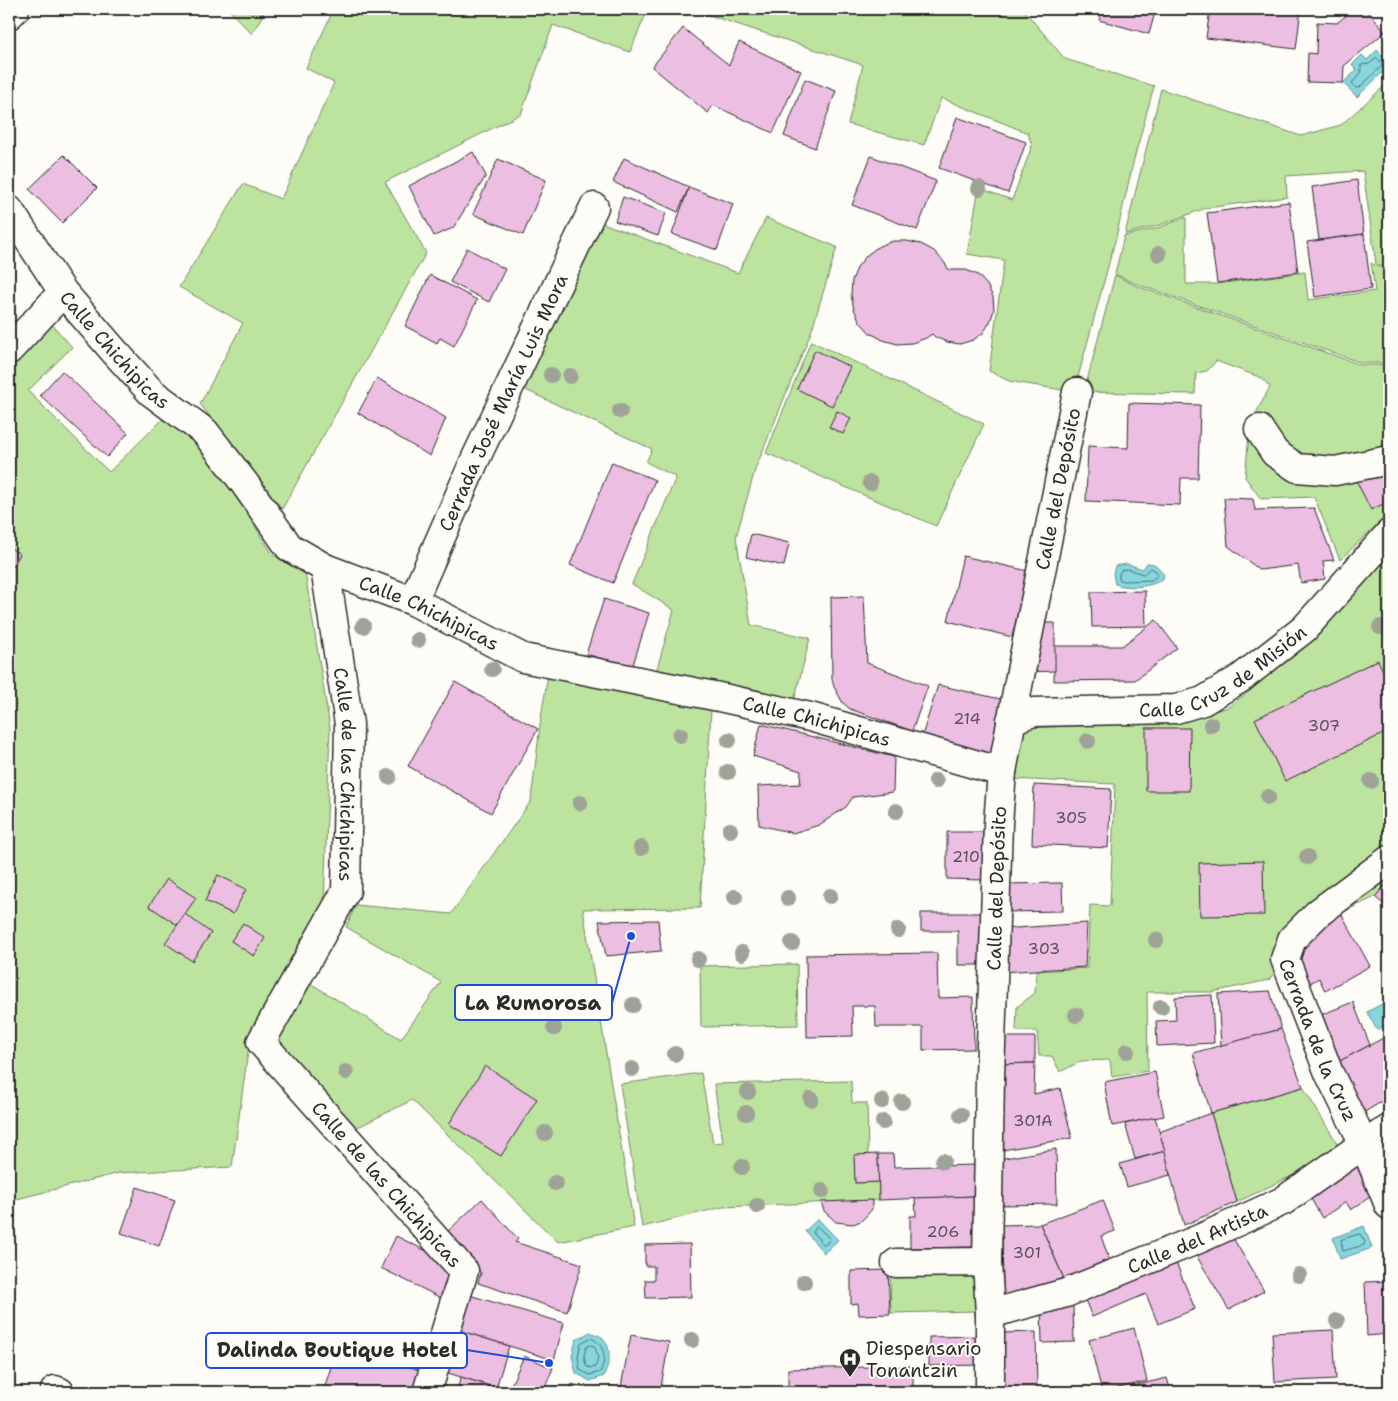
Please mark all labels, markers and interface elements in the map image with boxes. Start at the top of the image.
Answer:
street label: Cerrada José María Luis Mora [433,270,574,535]
street label: Calle Chichipicas [54,286,175,415]
street label: Calle del Depósito [1030,406,1087,572]
street label: Calle Chichipicas [355,570,503,656]
street label: Calle Cruz de Misión [1139,620,1312,723]
street label: Calle de las Chichipicas [327,666,361,882]
street label: Calle Chichipicas [740,691,893,752]
house number: 214 [953,708,981,729]
house number: 307 [1308,715,1340,736]
street label: Calle del Depósito [981,805,1012,971]
house number: 305 [1055,807,1087,828]
house number: 210 [952,846,980,867]
house number: 303 [1028,938,1060,959]
street label: Cerrada de la Cruz [1273,955,1363,1126]
callout: La Rumorosa [455,985,612,1020]
text: La Rumorosa [465,990,602,1016]
street label: Calle de las Chichipicas [306,1096,467,1273]
house number: 301A [1013,1110,1053,1131]
street label: Calle del Artista [1124,1198,1272,1280]
house number: 206 [927,1221,959,1242]
house number: 301 [1013,1242,1041,1263]
callout: Dalinda Boutique Hotel [206,1333,467,1368]
place label: Diespensario Tonantzin [866,1336,982,1383]
text: Dalinda Boutique Hotel [217,1337,457,1363]
hospital icon: Diespensario Tonantzin [838,1347,862,1378]

